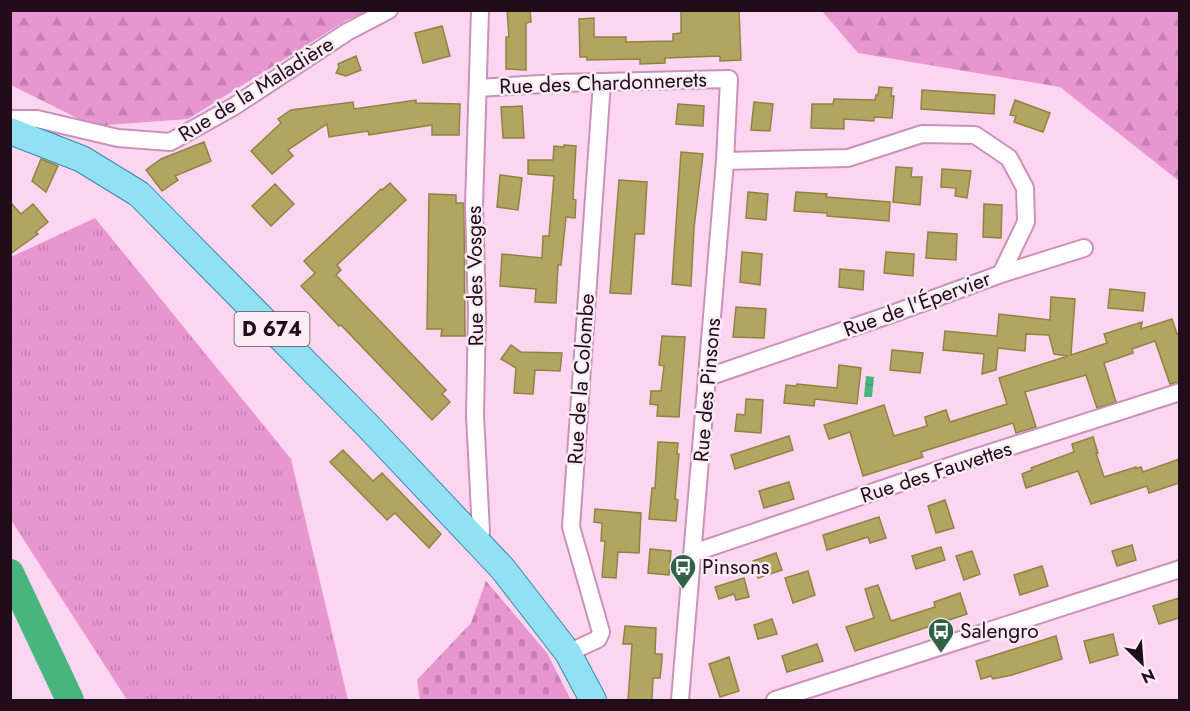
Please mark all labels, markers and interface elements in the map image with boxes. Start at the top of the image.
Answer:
street label: Rue de la Maladière [172,29,340,149]
street label: Rue des Chardonnerets [499,64,707,102]
street label: Rue des Vosges [459,205,491,347]
street label: Rue de l'Épervier [839,263,996,345]
street label: Rue de la Colombe [560,292,602,466]
road number: D 674 [234,312,310,346]
street label: Rue des Pinsons [686,317,728,463]
street label: Rue des Fauvettes [856,433,1016,511]
bus stop icon: Pinsons [668,552,698,590]
place label: Pinsons [702,552,769,582]
bus stop icon: Salengro [926,616,956,654]
place label: Salengro [960,616,1039,646]
north arrow [1112,633,1172,693]
text: N [1138,663,1159,689]

